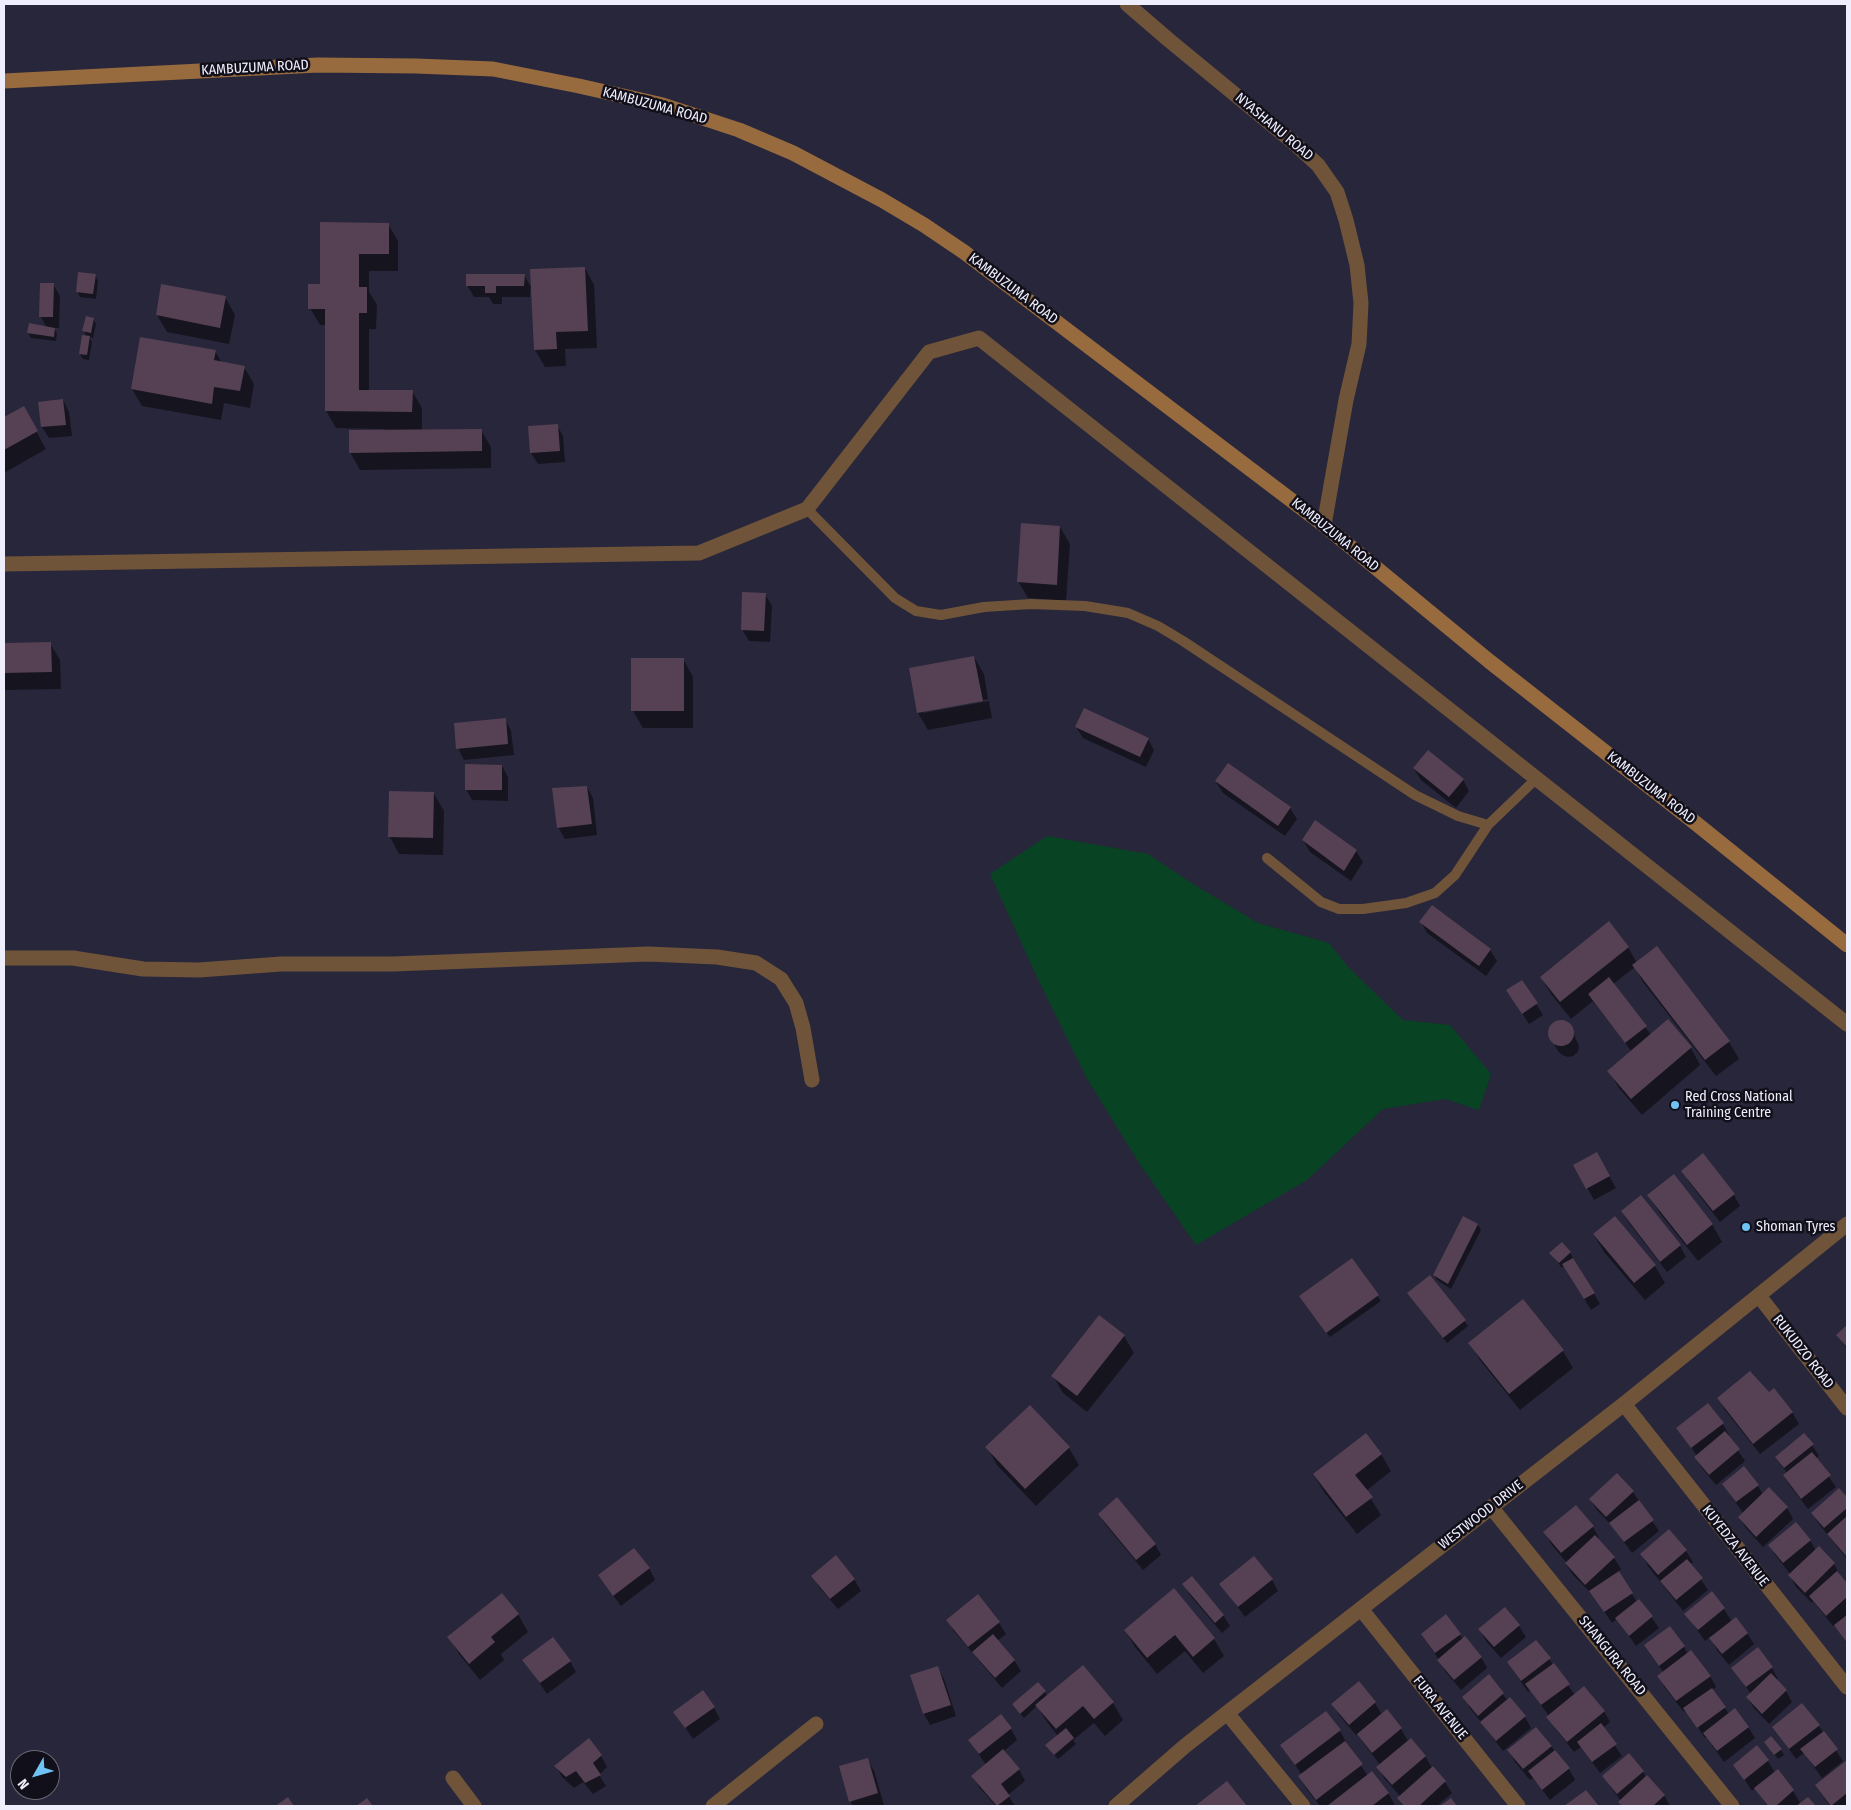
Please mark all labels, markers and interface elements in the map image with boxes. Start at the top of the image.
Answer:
street label: KAMBUZUMA ROAD [201,57,309,79]
street label: KAMBUZUMA ROAD [601,84,709,128]
street label: NYASHANU ROAD [1232,90,1316,164]
street label: KAMBUZUMA ROAD [965,250,1061,328]
street label: KAMBUZUMA ROAD [1288,495,1382,575]
street label: KAMBUZUMA ROAD [1603,748,1699,828]
place label: Red Cross National Training Centre [1685,1089,1793,1122]
marker: Red Cross National Training Centre [1669,1099,1681,1111]
place label: Shoman Tyres [1756,1219,1836,1235]
marker: Shoman Tyres [1740,1221,1752,1233]
street label: RUKUDZO ROAD [1769,1312,1837,1392]
street label: WESTWOOD DRIVE [1435,1477,1527,1553]
street label: KUYEDZA AVENUE [1698,1502,1772,1590]
street label: SHANGURA ROAD [1575,1613,1649,1699]
street label: FURA AVENUE [1409,1673,1471,1743]
north arrow [10,1750,60,1800]
text: N [14,1775,33,1792]

